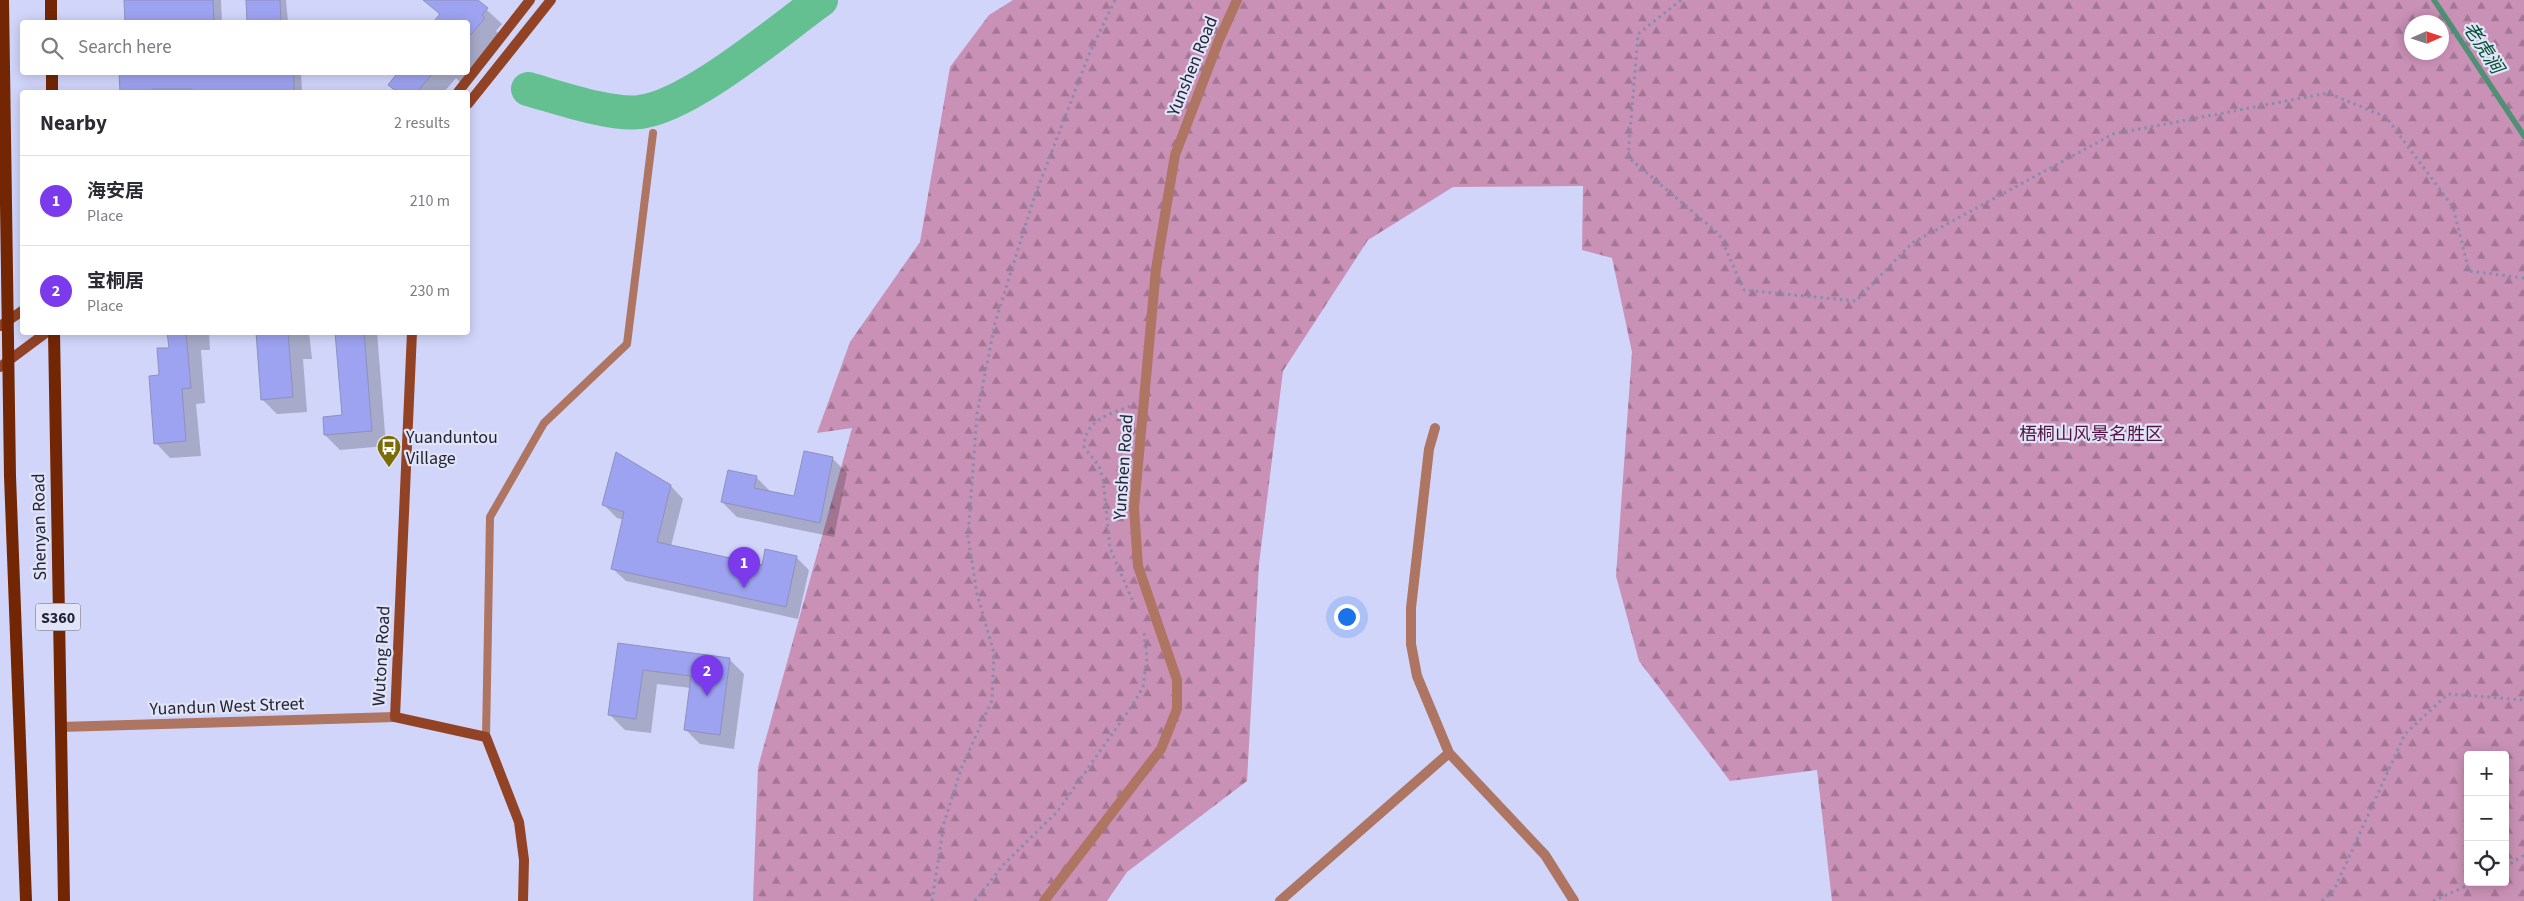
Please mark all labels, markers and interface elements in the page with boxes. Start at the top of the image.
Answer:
street label: Yunshen Road [1161,12,1224,121]
north arrow [2404,15,2449,60]
water label: 老虎涧 [2456,17,2511,82]
search box [20,20,470,75]
icon: search [38,34,66,62]
text: Search here [78,34,172,61]
text: Nearby [40,108,107,138]
text: 2 results [394,112,450,134]
text: 海安居 [87,178,144,205]
text: 1 [52,190,60,212]
text: 210 m [410,190,450,212]
text: Place [87,205,123,227]
text: 宝桐居 [87,268,144,295]
text: 2 [52,280,60,302]
text: 230 m [410,280,450,302]
text: Place [87,295,123,317]
street label: Yunshen Road [1107,413,1140,522]
park label: 梧桐山风景名胜区 [2019,422,2163,447]
place label: Yuanduntou Village [405,425,498,471]
bus stop icon: Yuanduntou Village [376,434,402,468]
street label: Shenyan Road [26,473,53,581]
pin: 1 [728,547,760,588]
road number: S360 [36,604,80,630]
your location [1334,604,1360,630]
street label: Wutong Road [366,605,397,707]
pin: 2 [691,655,723,696]
street label: Yuandun West Street [148,691,305,722]
map controls [2464,751,2509,886]
button: + [2464,751,2509,796]
button: − [2464,796,2509,841]
button: locate [2464,841,2509,886]

